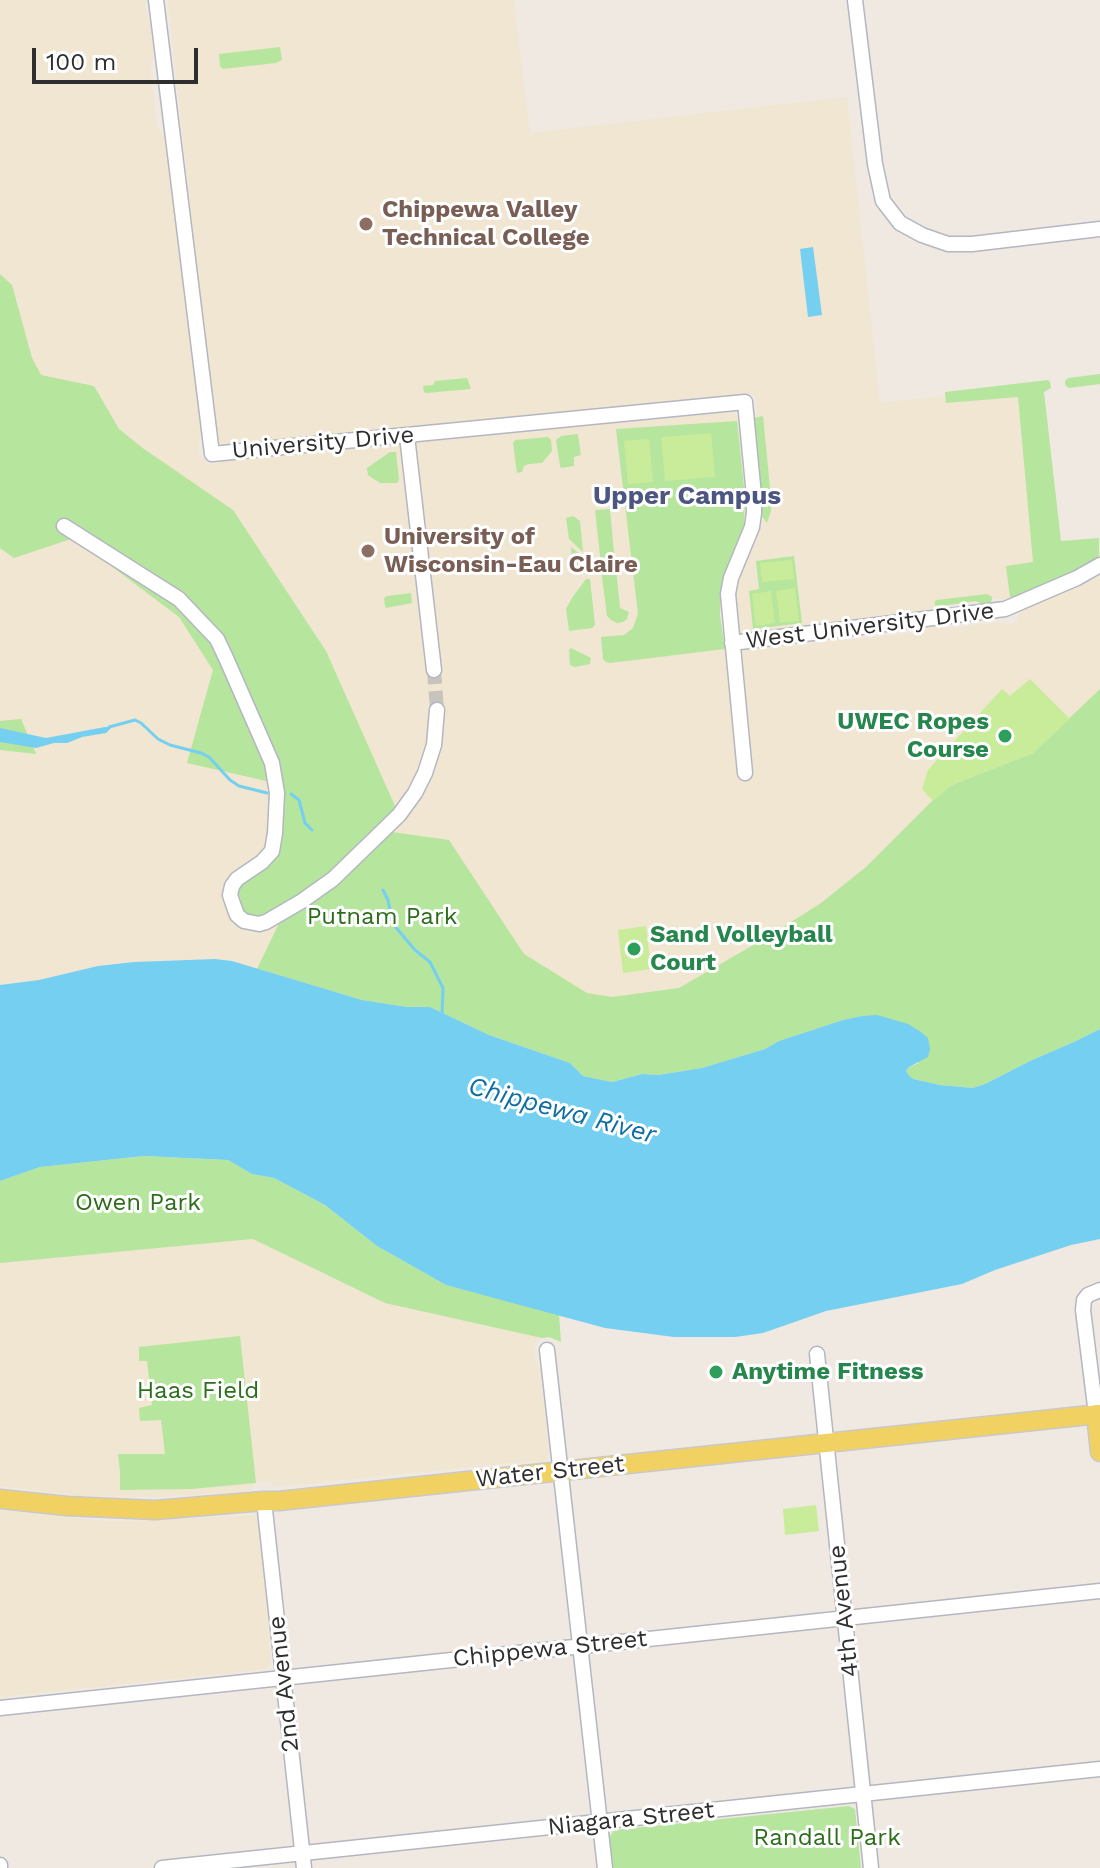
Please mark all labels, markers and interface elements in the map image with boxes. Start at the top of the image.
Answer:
scale bar [36,32,202,82]
text: 100 m [46,48,116,76]
place label: Chippewa Valley Technical College [382,196,590,252]
marker: Chippewa Valley Technical College [357,215,375,233]
street label: University Drive [231,421,415,465]
district label: Upper Campus [593,480,781,512]
place label: University of Wisconsin-Eau Claire [384,523,638,579]
marker: University of Wisconsin-Eau Claire [359,542,377,560]
street label: West University Drive [744,596,996,656]
place label: UWEC Ropes Course [837,708,989,764]
marker: UWEC Ropes Course [996,727,1014,745]
park label: Putnam Park [307,903,457,931]
place label: Sand Volleyball Court [650,921,833,977]
marker: Sand Volleyball Court [625,940,643,958]
water label: Chippewa River [465,1071,659,1151]
park label: Owen Park [75,1189,201,1217]
place label: Anytime Fitness [732,1358,923,1386]
marker: Anytime Fitness [707,1363,725,1381]
park label: Haas Field [137,1377,259,1405]
street label: Water Street [474,1450,626,1494]
street label: 4th Avenue [823,1544,865,1678]
street label: 2nd Avenue [263,1614,305,1754]
street label: Chippewa Street [451,1624,649,1674]
street label: Niagara Street [546,1796,716,1842]
park label: Randall Park [753,1824,901,1852]

